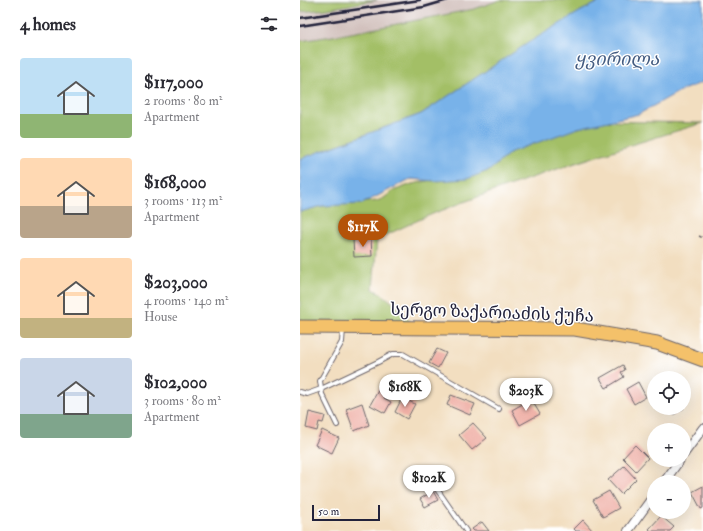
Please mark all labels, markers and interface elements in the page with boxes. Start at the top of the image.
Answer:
icon: filters [258,13,280,35]
text: 4 homes [20,14,76,35]
water label: ყვირილა [575,48,660,71]
text: $117,000 [144,72,203,93]
icon: home [52,74,100,122]
text: 2 rooms · 80 m² [144,93,222,109]
text: Apartment [144,109,200,125]
text: $168,000 [144,172,206,193]
icon: home [52,174,100,222]
text: 3 rooms · 113 m² [144,193,222,209]
text: Apartment [144,209,200,225]
pin: $117K [335,214,391,248]
text: $117K [347,219,379,235]
text: $203,000 [144,272,208,293]
icon: home [52,274,100,322]
text: 4 rooms · 140 m² [144,293,228,309]
street label: სერგო ზაქარიაძის ქუჩა [390,298,594,327]
text: House [144,309,177,325]
map controls [647,371,691,519]
button: locate [647,371,691,415]
text: $102,000 [144,372,207,393]
icon: home [52,374,100,422]
pin: $168K [377,374,433,408]
pin: $203K [498,378,554,412]
text: $168K [388,379,422,395]
text: $203K [509,383,543,399]
text: 3 rooms · 80 m² [144,393,221,409]
text: Apartment [144,409,200,425]
button: + [647,423,691,467]
pin: $102K [401,465,457,499]
text: $102K [412,470,446,486]
button: − [647,475,691,519]
scale bar [312,503,380,522]
text: 50 m [318,505,339,518]

